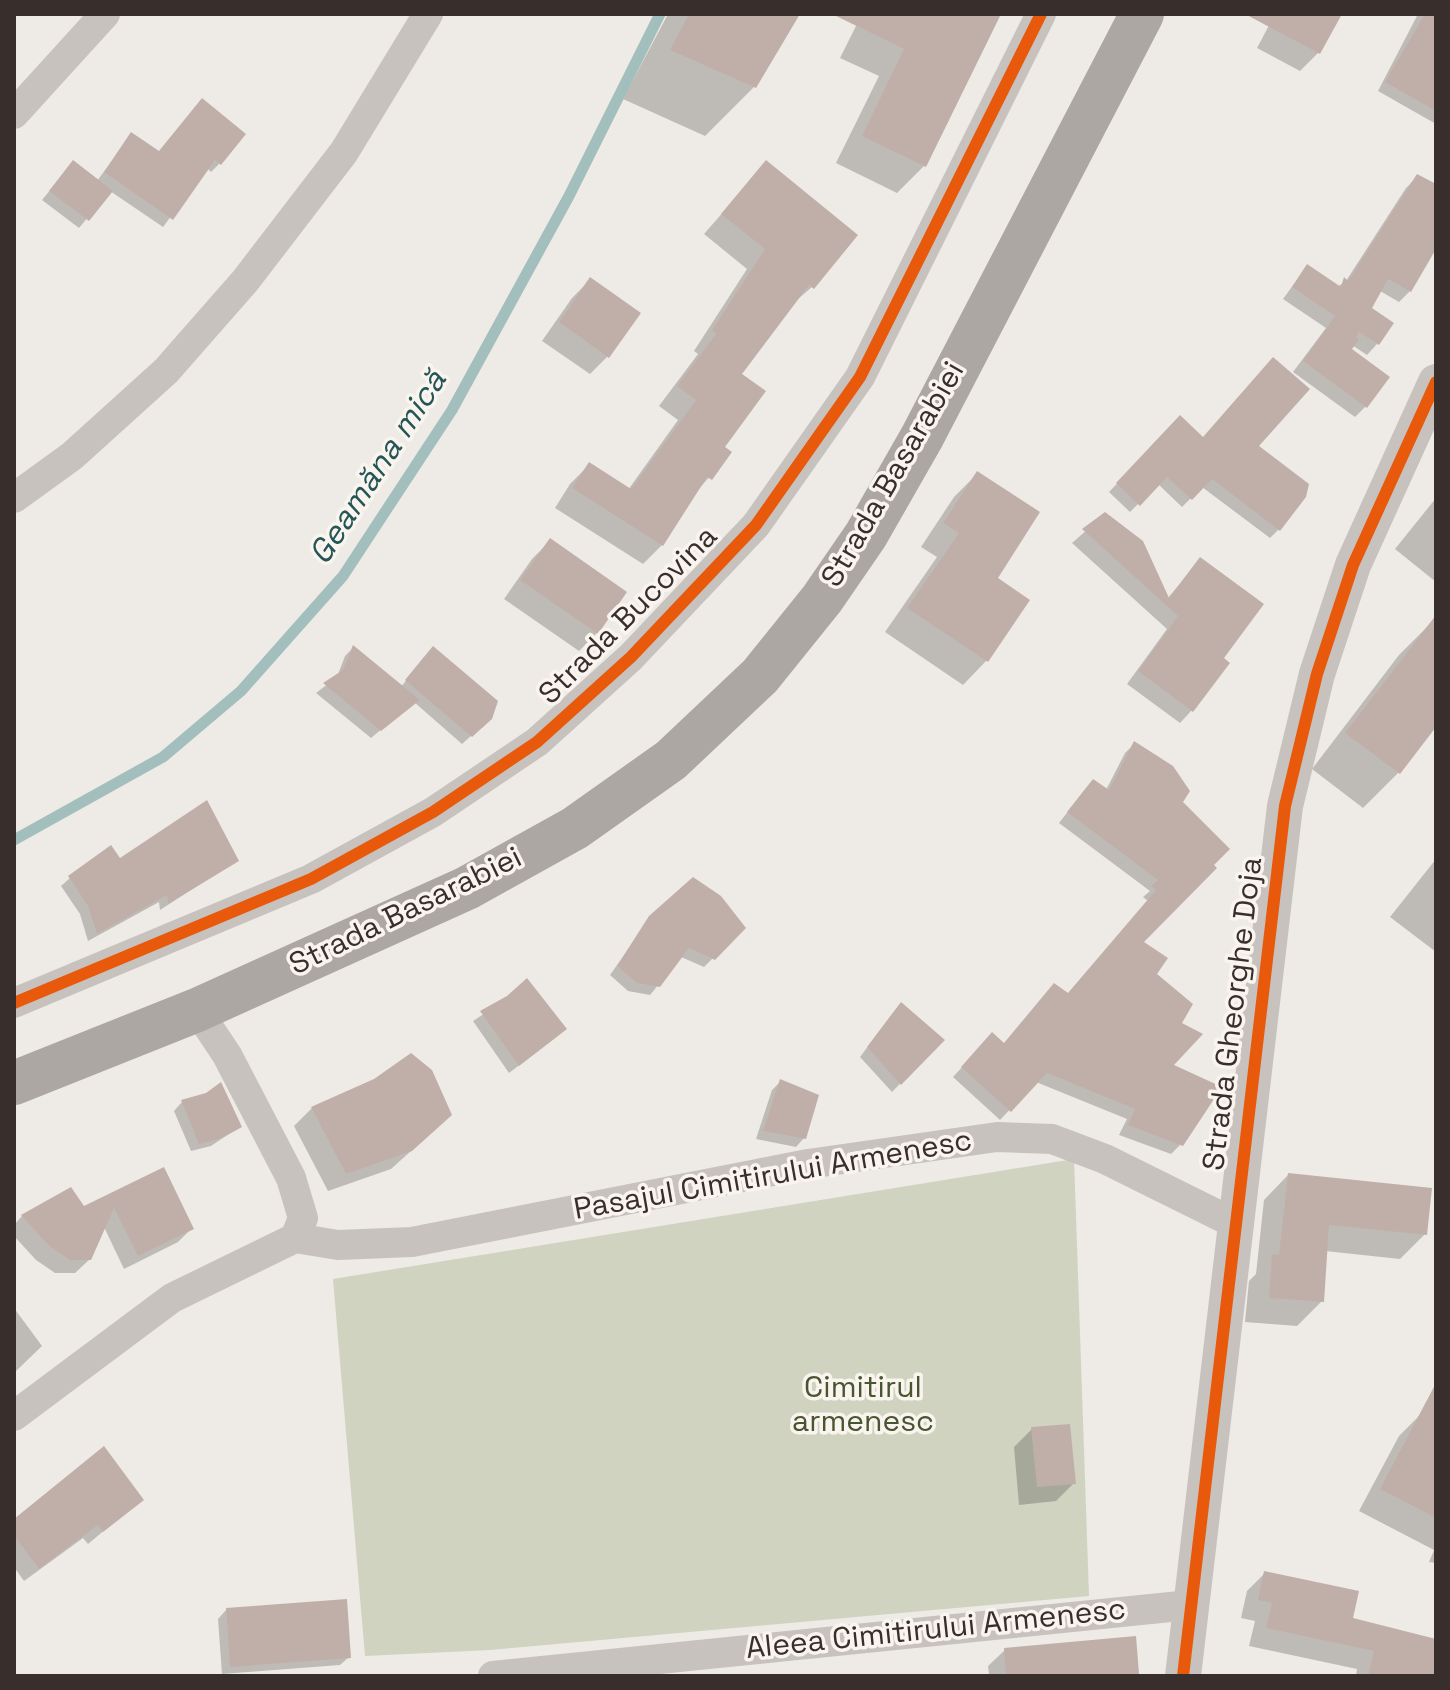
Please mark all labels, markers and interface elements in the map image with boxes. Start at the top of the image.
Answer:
street label: Strada Basarabiei [815,356,973,594]
water label: Geamăna mică [302,364,456,572]
street label: Strada Bucovina [532,519,726,713]
street label: Strada Basarabiei [284,840,528,984]
street label: Strada Gheorghe Doja [1197,855,1271,1173]
street label: Pasajul Cimitirului Armenesc [571,1123,975,1229]
park label: Cimitirul armenesc [792,1371,934,1442]
street label: Aleea Cimitirului Armenesc [744,1592,1128,1668]

